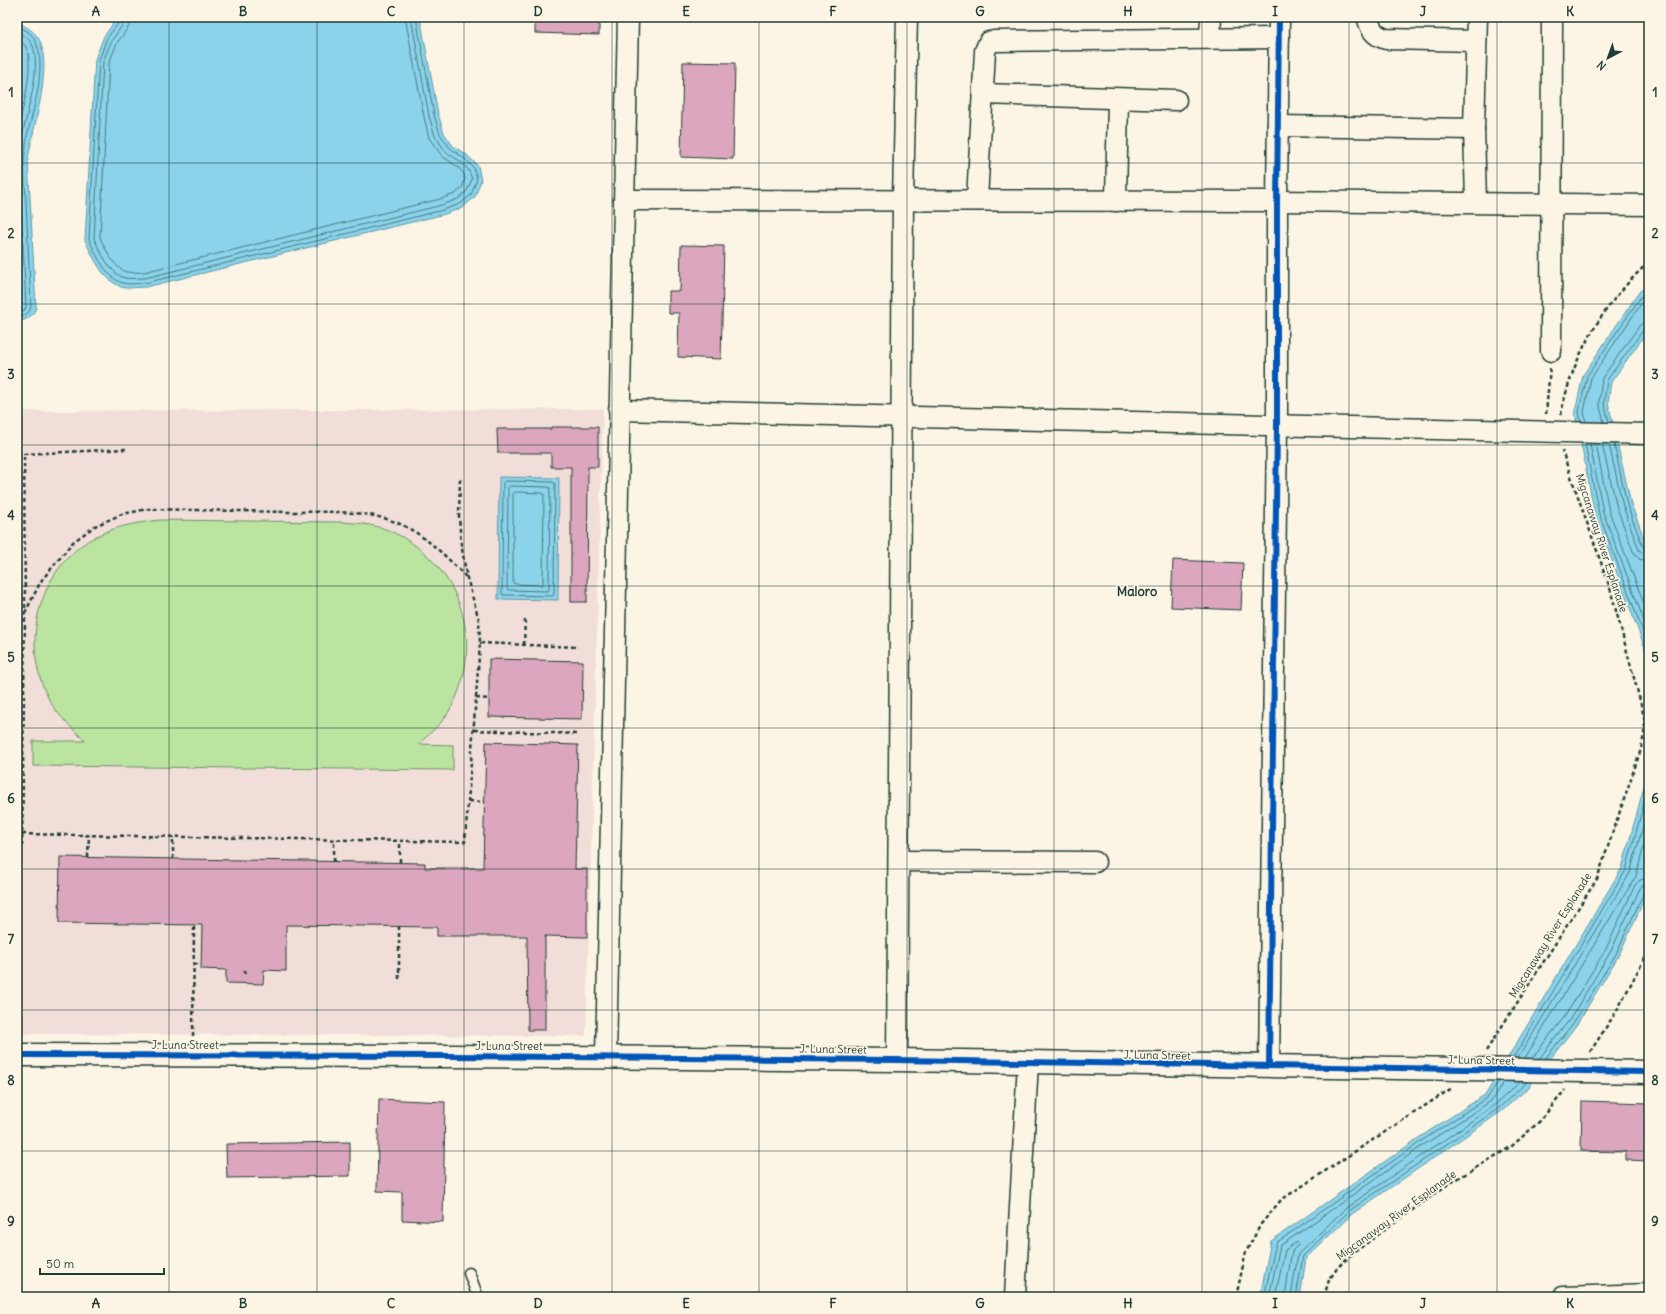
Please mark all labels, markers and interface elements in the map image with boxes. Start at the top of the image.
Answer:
text: A [92,3,101,20]
text: B [239,3,248,20]
text: C [387,3,396,20]
text: D [533,3,543,20]
text: E [682,3,690,20]
text: F [829,3,837,20]
text: G [975,3,985,20]
text: H [1123,3,1133,20]
text: I [1272,3,1278,20]
text: J [1420,3,1427,20]
text: K [1566,3,1575,20]
north arrow [1588,38,1628,78]
text: N [1594,58,1609,73]
text: 1 [8,84,14,101]
text: 1 [1652,84,1658,101]
text: 2 [7,225,15,242]
text: 2 [1651,225,1659,242]
text: 3 [7,366,15,383]
text: 3 [1651,366,1659,383]
street label: Migcanaway River Esplanade [1573,472,1631,614]
text: 4 [7,507,15,524]
text: 4 [1651,507,1659,524]
district label: Maloro [1117,583,1157,600]
text: 5 [7,649,15,666]
text: 5 [1651,649,1659,666]
text: 6 [7,790,15,807]
text: 6 [1651,790,1659,807]
street label: Migcanaway River Esplanade [1506,870,1594,1000]
text: 7 [8,931,15,948]
text: 7 [1652,931,1659,948]
street label: J. Luna Street [151,1038,219,1052]
street label: J. Luna Street [475,1039,543,1053]
street label: J. Luna Street [799,1041,867,1057]
street label: J. Luna Street [1123,1047,1191,1063]
street label: J. Luna Street [1447,1052,1515,1068]
text: 8 [7,1072,15,1089]
text: 8 [1651,1072,1659,1089]
street label: Migcanaway River Esplanade [1333,1167,1459,1263]
text: 9 [7,1213,15,1230]
text: 9 [1651,1213,1659,1230]
scale bar [40,1250,164,1276]
text: 50 m [46,1256,75,1271]
text: A [92,1295,101,1312]
text: B [239,1295,248,1312]
text: C [387,1295,396,1312]
text: D [533,1295,543,1312]
text: E [682,1295,690,1312]
text: F [829,1295,837,1312]
text: G [975,1295,985,1312]
text: H [1123,1295,1133,1312]
text: I [1272,1295,1278,1312]
text: J [1420,1295,1427,1312]
text: K [1566,1295,1575,1312]

